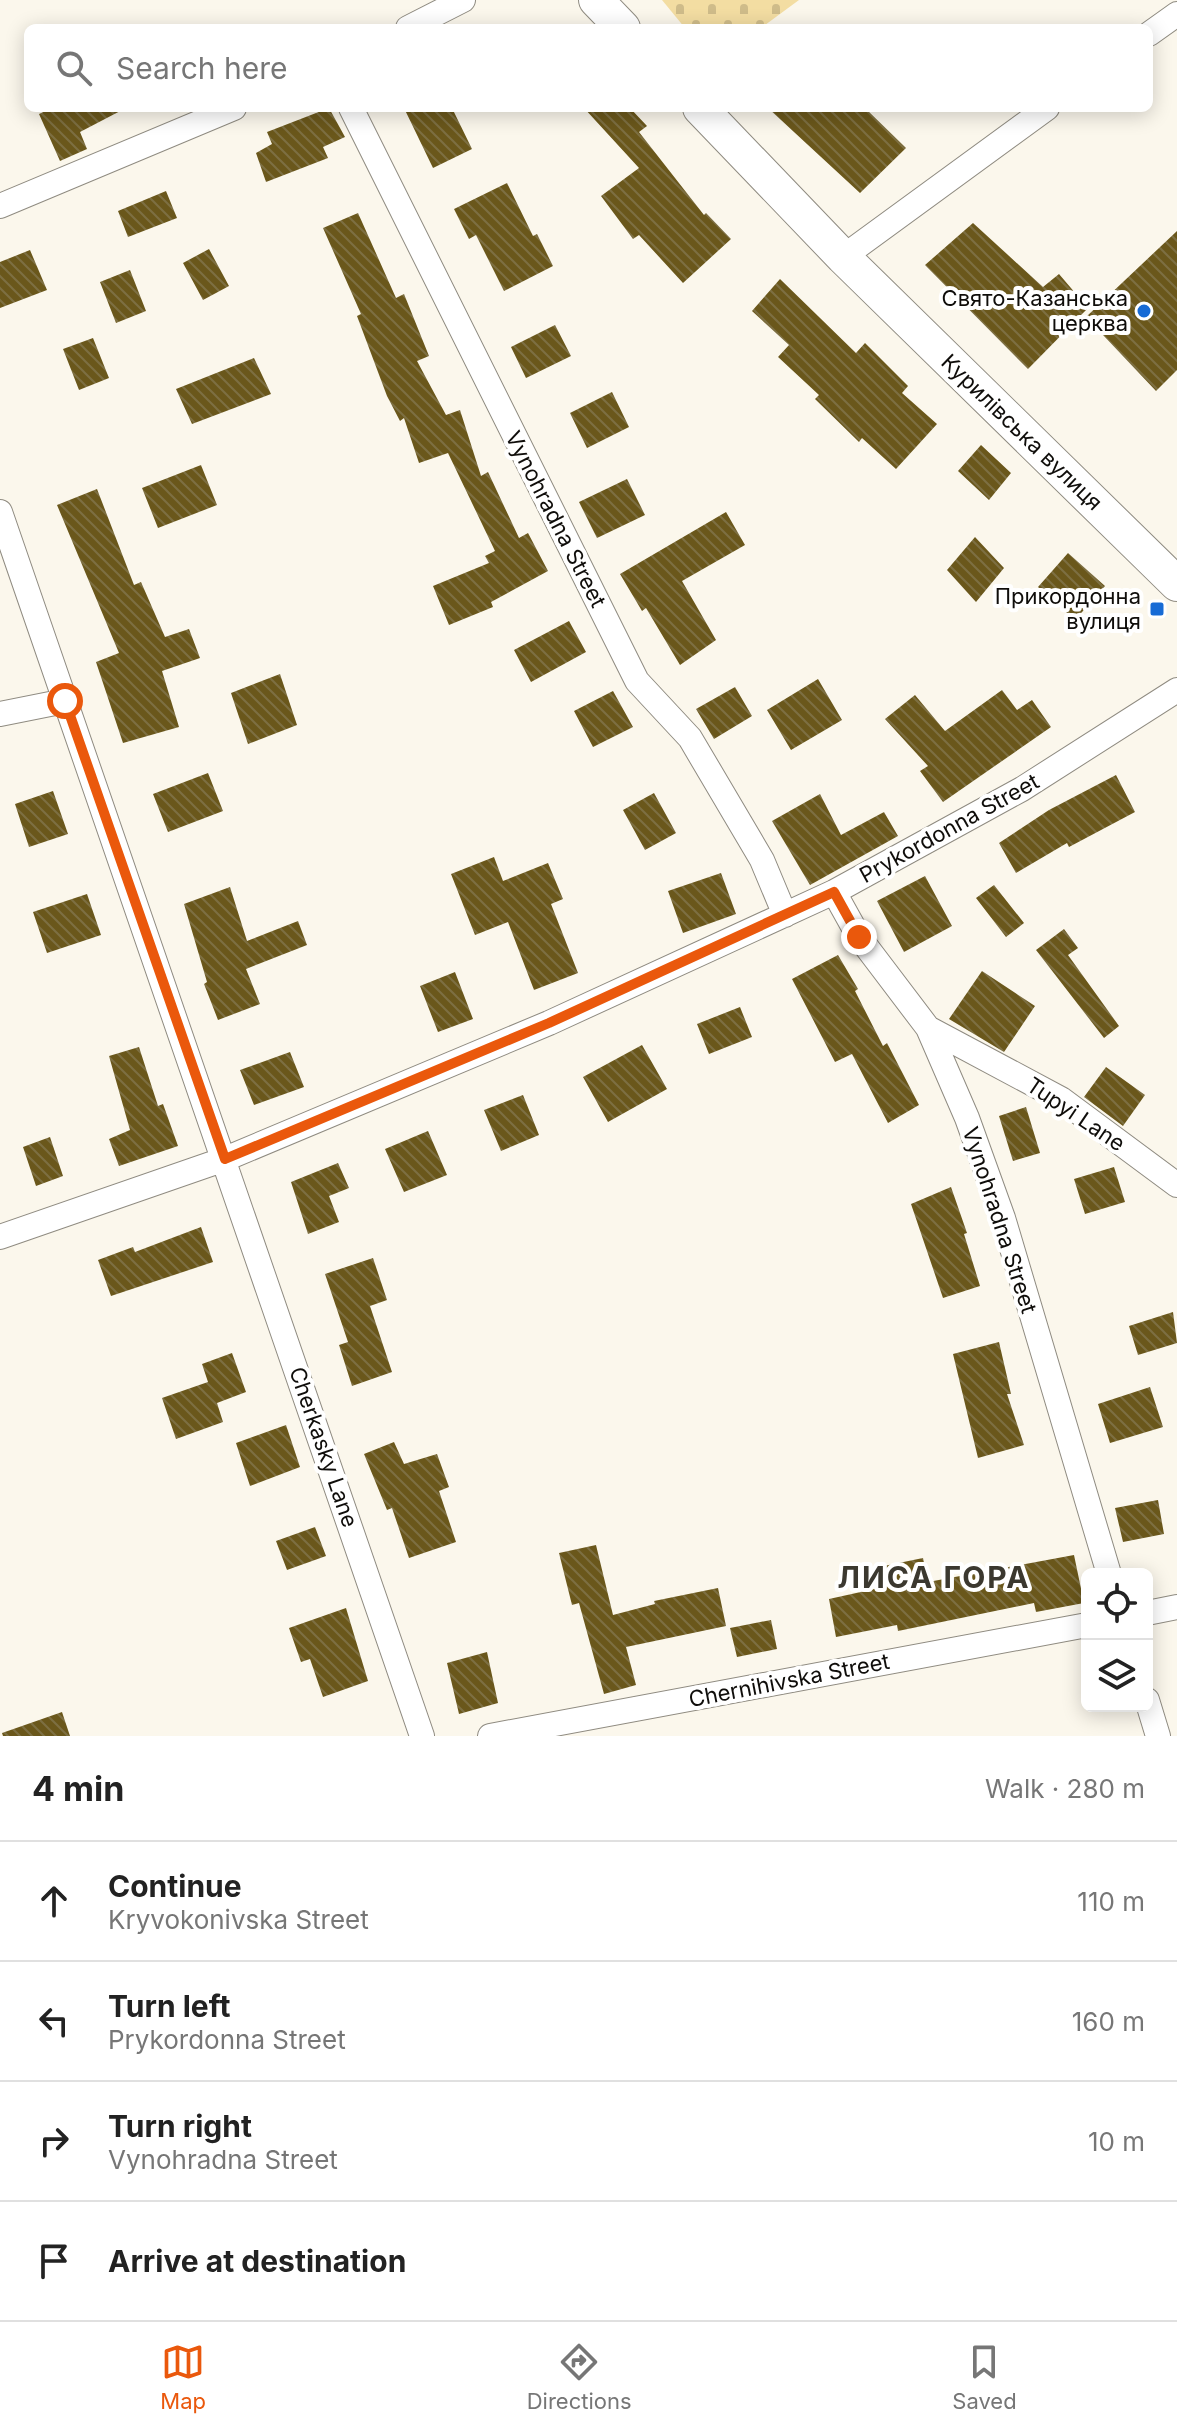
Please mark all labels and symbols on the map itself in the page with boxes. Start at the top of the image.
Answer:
place label: Свято-Казанська церква [942,285,1128,336]
marker: Свято-Казанська церква [1135,302,1153,320]
street label: Курилівська вулиця [936,349,1108,515]
street label: Vynohradna Street [500,426,612,612]
place label: Прикордонна вулиця [995,583,1141,634]
marker: Прикордонна вулиця [1148,600,1166,618]
route start [47,683,83,719]
street label: Prykordonna Street [855,768,1043,888]
route end [841,919,877,955]
street label: Tupyi Lane [1022,1072,1130,1156]
street label: Vynohradna Street [958,1124,1042,1316]
street label: Cherkasky Lane [284,1363,364,1531]
district label: ЛИСА ГОРА [837,1559,1031,1595]
street label: Chernihivska Street [686,1648,892,1712]

